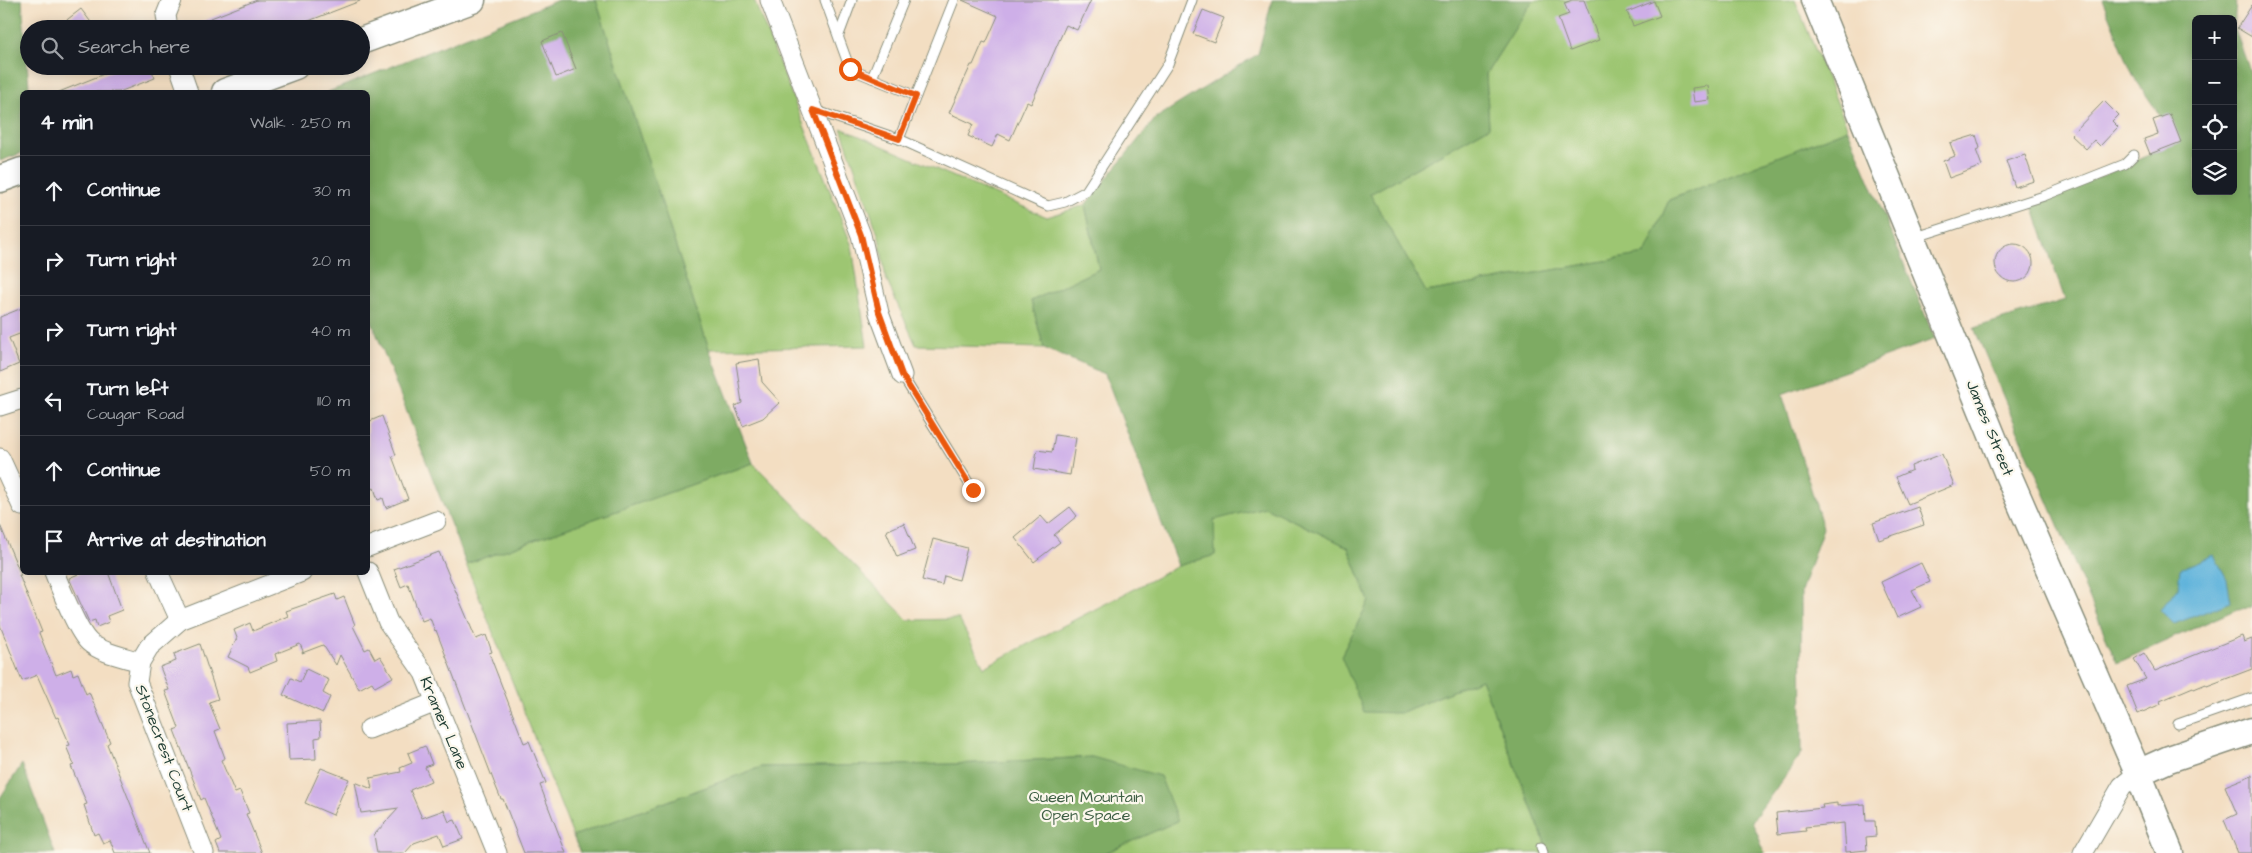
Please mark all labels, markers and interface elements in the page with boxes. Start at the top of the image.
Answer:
map controls [2192,15,2237,195]
button: + [2192,15,2237,60]
search box [20,20,370,75]
icon: search [38,34,66,62]
text: Search here [78,34,190,61]
route start [839,58,862,81]
button: − [2192,60,2237,105]
button: locate [2192,105,2237,150]
text: 4 min [40,108,93,137]
text: Walk · 250 m [250,112,350,134]
button: layers [2192,150,2237,195]
icon: ahead [40,177,68,205]
text: Continue [87,177,161,204]
text: 30 m [313,180,350,202]
icon: right [40,247,68,275]
text: Turn right [87,247,176,274]
text: 20 m [312,250,350,272]
icon: right [40,317,68,345]
text: Turn right [87,317,176,344]
text: 40 m [310,320,350,342]
text: Turn left [87,376,168,403]
street label: James Street [1961,377,2019,480]
icon: left [40,387,68,415]
text: 110 m [317,390,350,412]
text: Cougar Road [87,403,184,425]
icon: ahead [40,457,68,485]
text: Continue [87,457,161,484]
text: 50 m [310,460,350,482]
route end [962,479,985,502]
icon: arrive [40,527,68,555]
text: Arrive at destination [87,527,266,554]
street label: Kramer Lane [415,673,474,773]
street label: Stonecrest Court [130,681,199,815]
park label: Queen Mountain Open Space [1029,786,1143,826]

